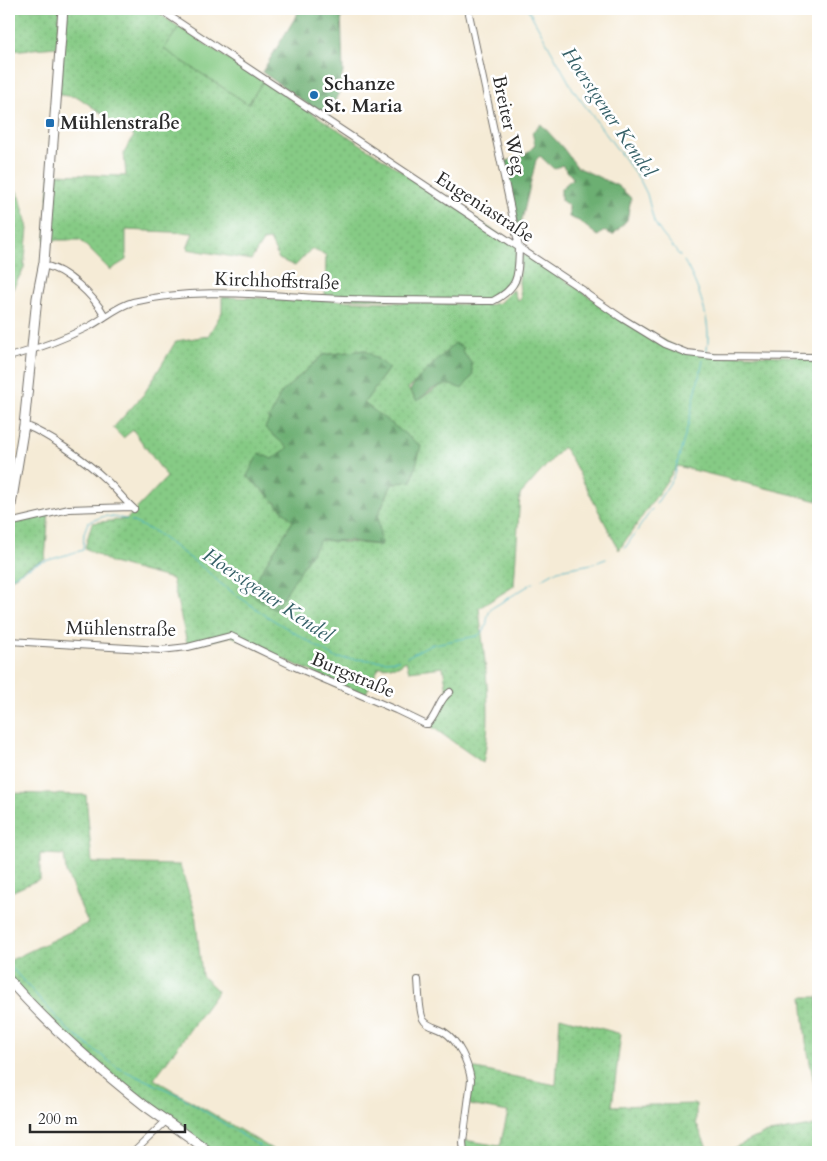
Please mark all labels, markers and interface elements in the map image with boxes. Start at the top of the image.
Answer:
water label: Hoerstgener Kendel [555,41,663,183]
place label: Schanze St. Maria [324,71,403,119]
street label: Breiter Weg [486,73,532,177]
marker: Schanze St. Maria [308,89,320,101]
place label: Mühlenstraße [60,110,180,136]
marker: Mühlenstraße [44,117,56,129]
street label: Eugeniastraße [430,165,540,249]
street label: Kirchhoffstraße [214,266,340,296]
water label: Hoerstgener Kendel [197,541,339,649]
street label: Mühlenstraße [66,615,176,643]
street label: Burgstraße [307,646,399,704]
scale bar [30,1101,185,1133]
text: 200 m [38,1109,78,1129]

